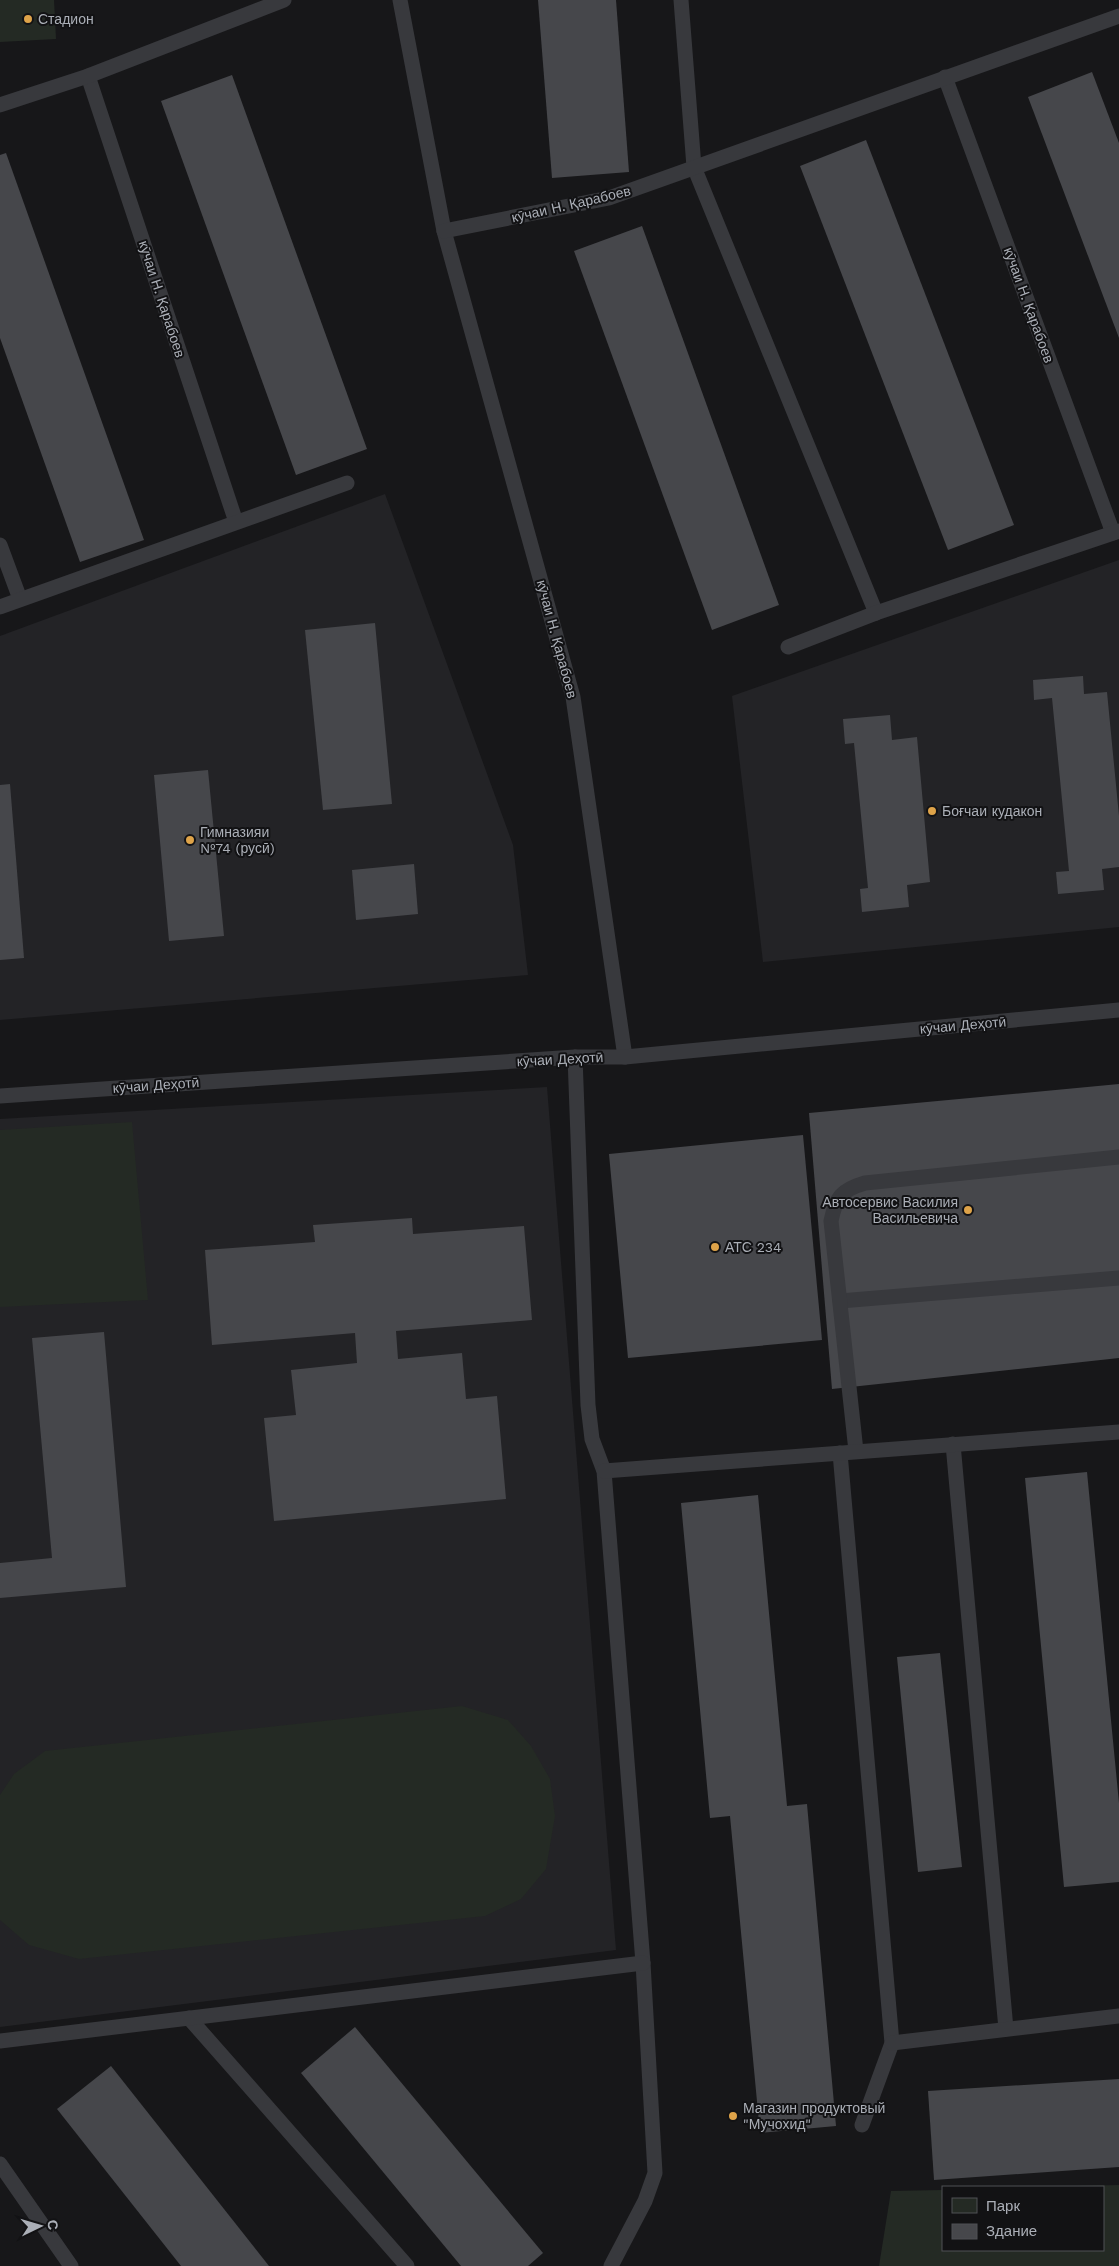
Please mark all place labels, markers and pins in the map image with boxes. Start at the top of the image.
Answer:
place label: Стадион [38,11,94,27]
marker: Стадион [22,13,34,25]
place label: Боғчаи кудакон [942,803,1042,819]
marker: Боғчаи кудакон [926,805,938,817]
place label: Гимназияи №74 (русӣ) [200,824,275,856]
marker: Гимназияи №74 (русӣ) [184,834,196,846]
place label: Автосервис Василия Васильевича [822,1194,958,1226]
marker: Автосервис Василия Васильевича [962,1204,974,1216]
place label: АТС 234 [725,1239,782,1255]
marker: АТС 234 [709,1241,721,1253]
place label: Магазин продуктовый "Мучохид" [743,2100,885,2132]
marker: Магазин продуктовый "Мучохид" [727,2110,739,2122]

